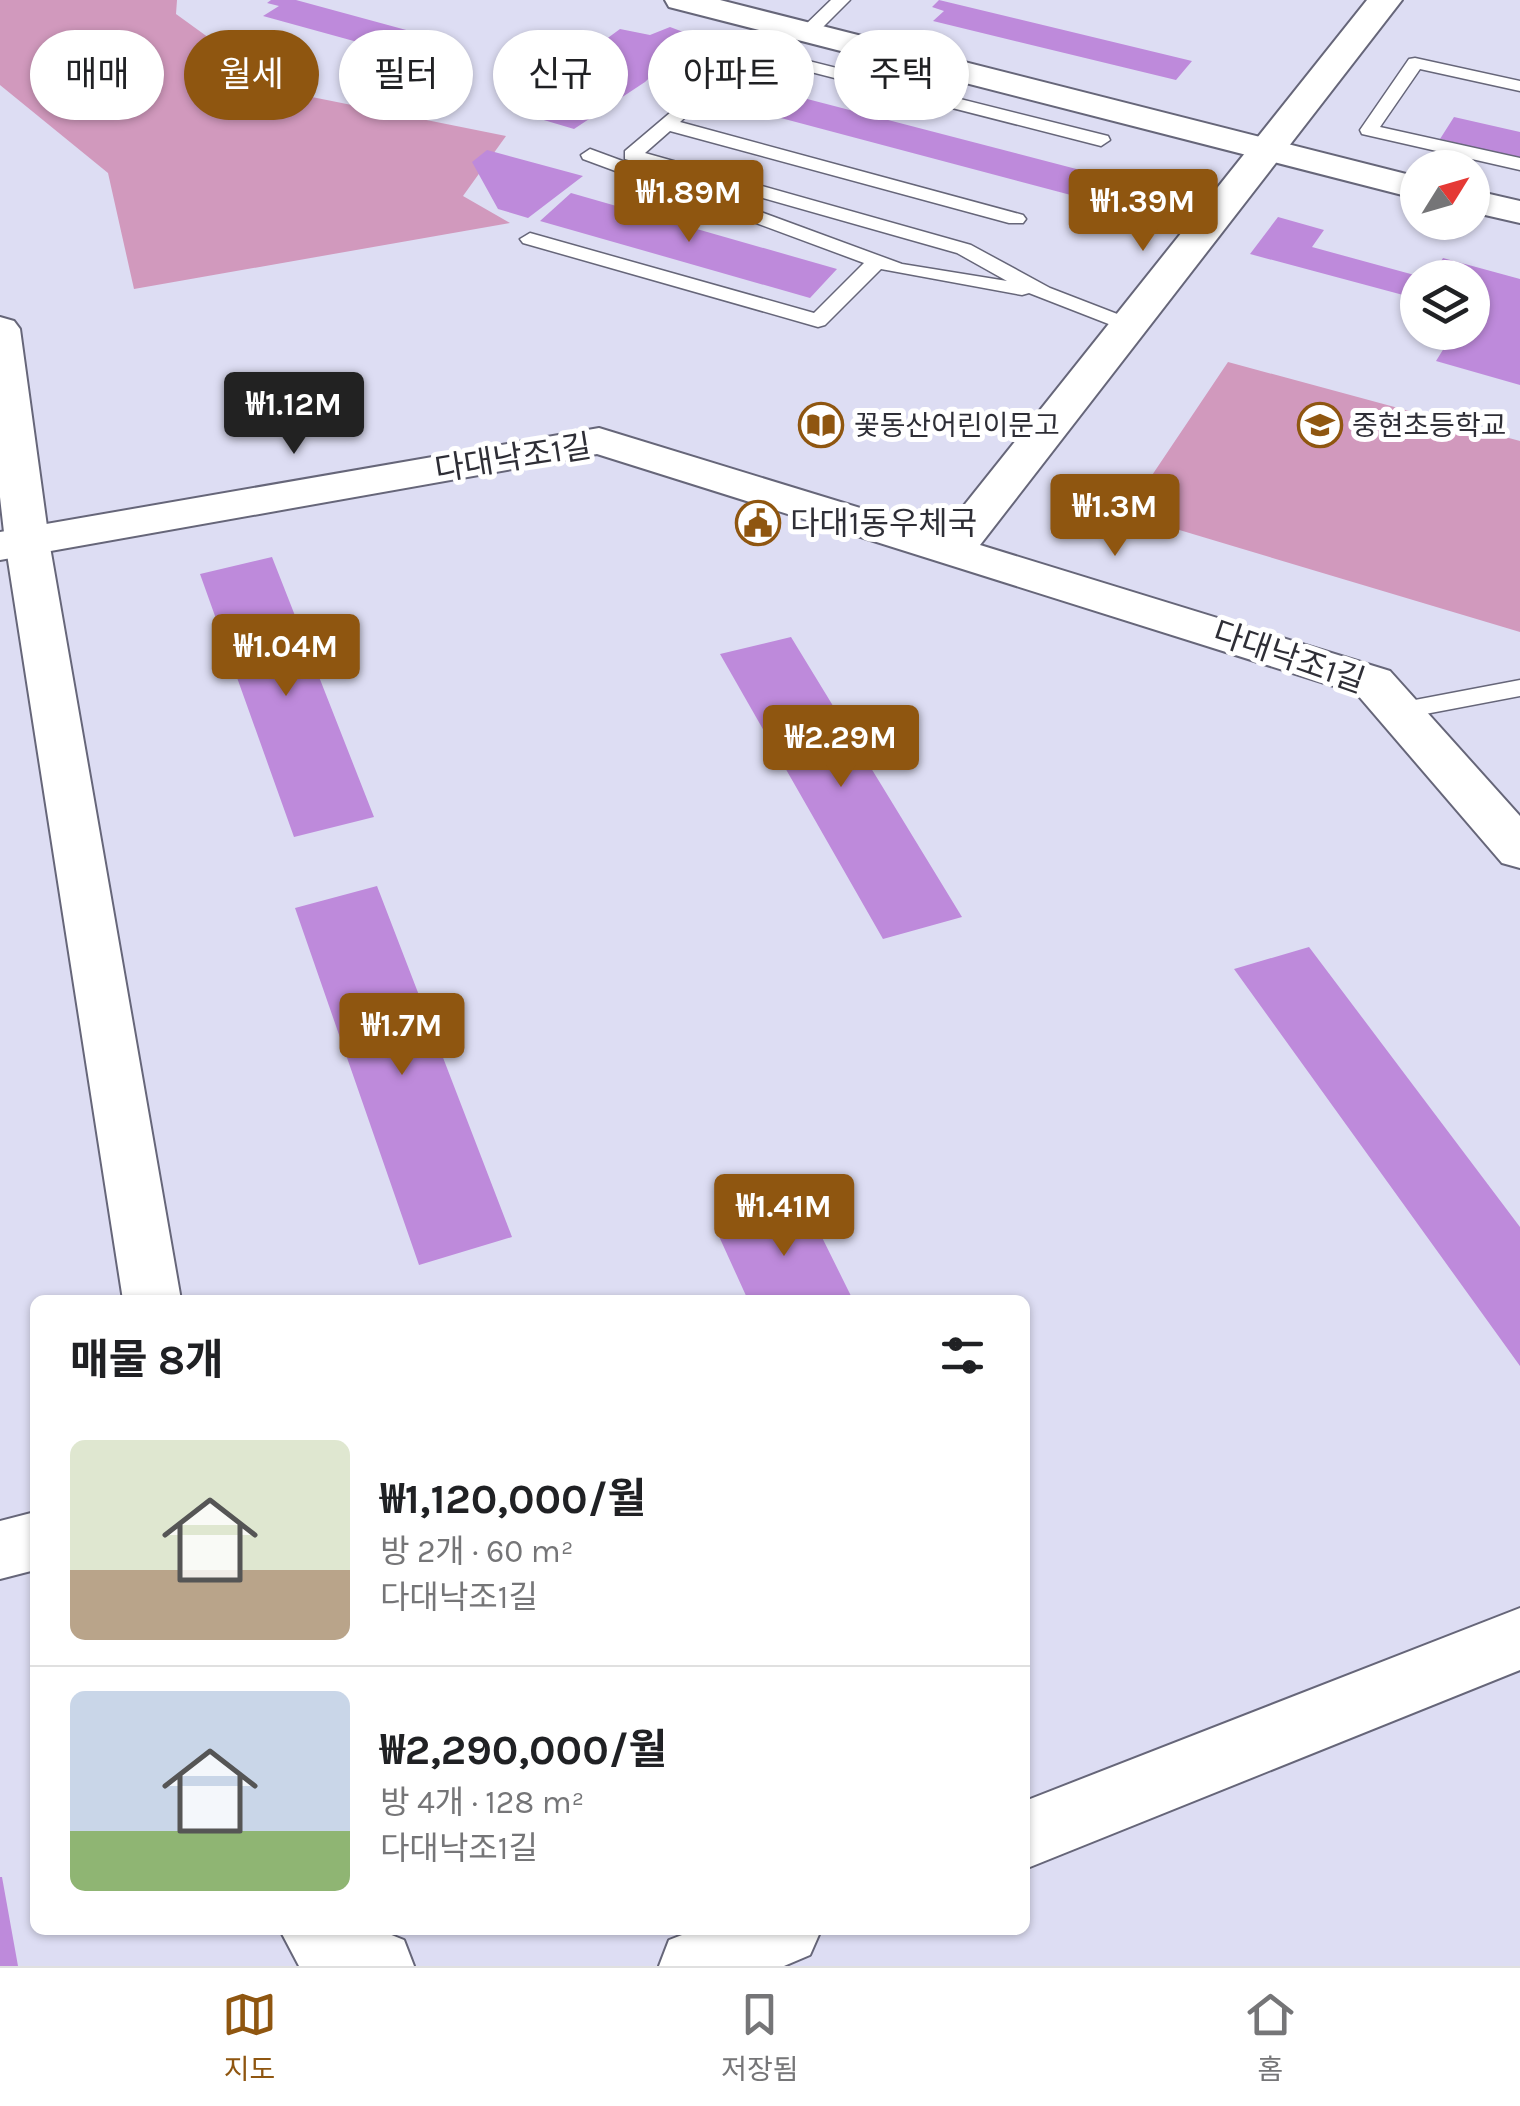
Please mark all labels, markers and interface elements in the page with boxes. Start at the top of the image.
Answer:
chip: 매매 [30,30,164,120]
chip: 월세 [184,30,319,120]
chip: 필터 [339,30,473,120]
chip: 신규 [493,30,628,120]
chip: 아파트 [648,30,814,120]
chip: 주택 [834,30,969,120]
north arrow [1400,150,1490,240]
map controls [1400,150,1490,350]
pin: ₩1.89M [608,160,770,245]
pin: ₩1.39M [1062,169,1224,254]
text: ₩1.89M [636,174,742,211]
text: ₩1.39M [1091,183,1195,220]
button: layers [1400,260,1490,350]
pin: ₩1.12M [213,372,375,457]
text: ₩1.12M [246,386,342,423]
library icon: 꽃동산어린이문고 [798,402,844,448]
school or university icon: 중현초등학교 [1297,402,1343,448]
place label: 꽃동산어린이문고 [854,409,1060,442]
place label: 중현초등학교 [1352,409,1507,442]
street label: 다대낙조1길 [432,427,594,489]
pin: ₩1.3M [1045,474,1185,559]
text: ₩1.3M [1072,488,1158,525]
public building icon: 다대1동우체국 [735,500,781,546]
place label: 다대1동우체국 [790,505,977,542]
pin: ₩1.04M [205,614,367,699]
street label: 다대낙조1길 [1208,614,1370,700]
text: ₩1.04M [234,628,338,665]
pin: ₩2.29M [760,705,922,790]
text: ₩2.29M [785,719,897,756]
pin: ₩1.7M [332,993,472,1078]
text: ₩1.7M [361,1007,443,1044]
pin: ₩1.41M [703,1174,865,1259]
text: ₩1.41M [736,1188,832,1225]
icon: filters [935,1328,990,1383]
text: 매물 8개 [70,1335,224,1385]
text: ₩1,120,000/월 [380,1474,646,1524]
icon: home [150,1480,270,1600]
text: 방 2개 · 60 m² [380,1533,574,1570]
text: 다대낙조1길 [380,1579,538,1616]
text: ₩2,290,000/월 [380,1725,667,1775]
icon: home [150,1731,270,1851]
text: 방 4개 · 128 m² [380,1784,584,1821]
text: 다대낙조1길 [380,1830,538,1867]
tab: 지도 [222,1987,277,2087]
tab: 저장됨 [721,1987,799,2087]
tab: 홈 [1243,1987,1298,2087]

